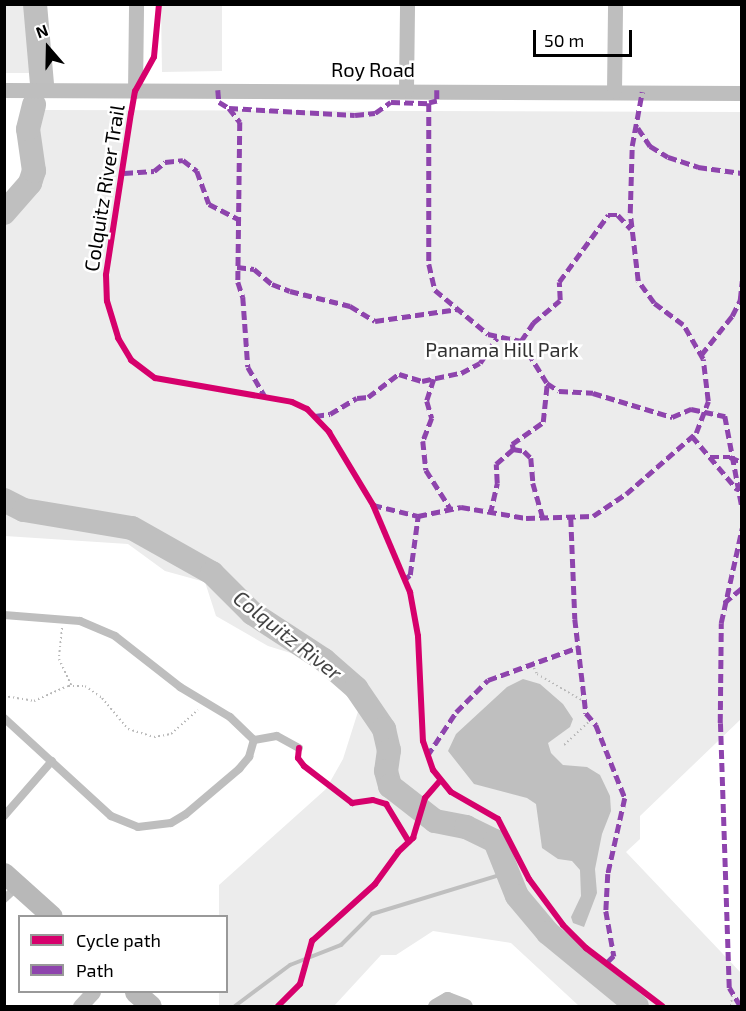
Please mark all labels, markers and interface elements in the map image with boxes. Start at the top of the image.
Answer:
north arrow [18,18,78,78]
scale bar [536,18,635,56]
text: N [33,20,50,42]
text: 50 m [544,29,584,51]
street label: Roy Road [331,57,415,81]
street label: Colquitz River Trail [79,102,129,274]
park label: Panama Hill Park [425,337,579,361]
water label: Colquitz River [229,585,347,685]
legend [18,915,228,993]
text: Cycle path [76,929,161,951]
text: Path [76,959,114,981]

